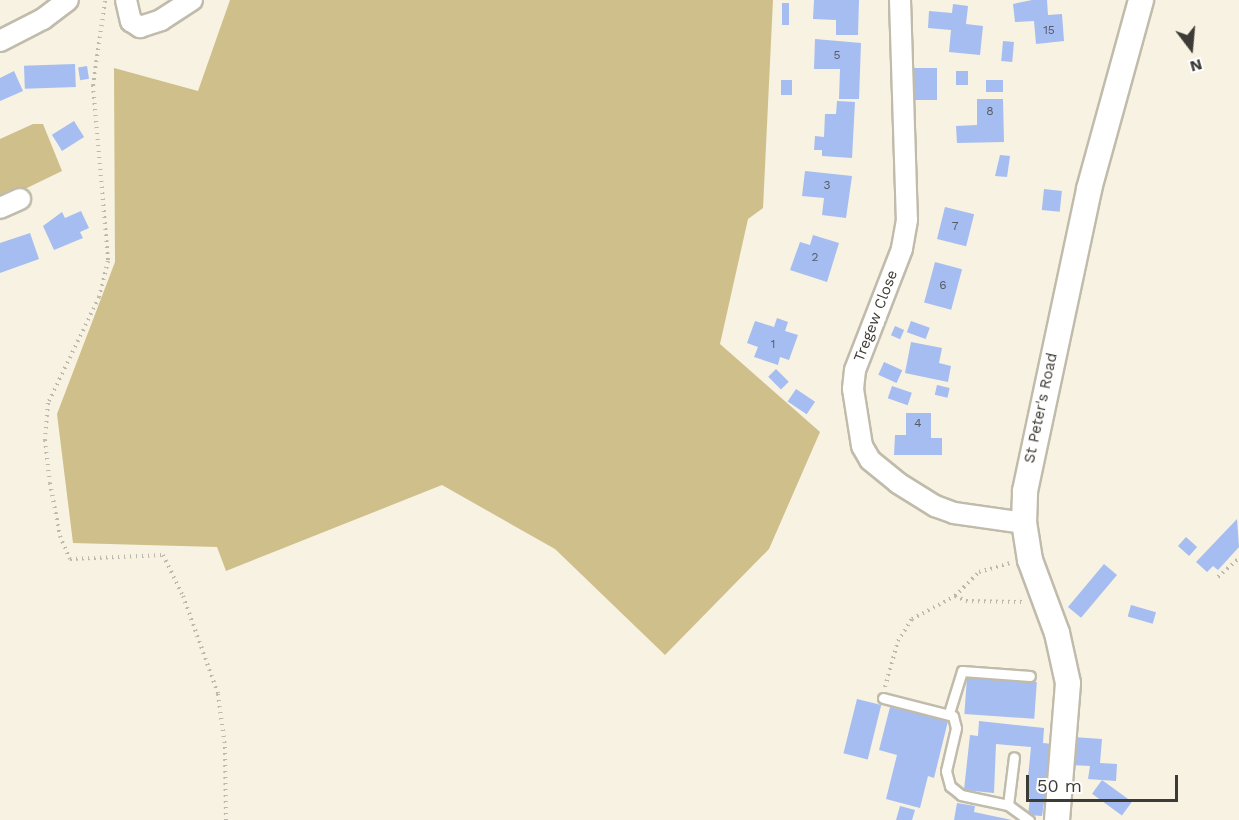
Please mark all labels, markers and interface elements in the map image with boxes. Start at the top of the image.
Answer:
north arrow [1161,18,1221,78]
house number: 15 [1043,24,1055,38]
house number: 5 [834,49,840,63]
text: N [1188,55,1204,77]
house number: 8 [986,105,994,119]
house number: 3 [824,179,830,193]
house number: 7 [952,220,958,234]
house number: 2 [812,251,818,265]
street label: Tregew Close [850,267,902,365]
house number: 6 [939,279,947,293]
house number: 1 [771,338,775,352]
street label: St Peter's Road [1021,351,1061,465]
house number: 4 [914,417,922,431]
scale bar [1029,763,1180,801]
text: 50 m [1037,775,1082,796]

